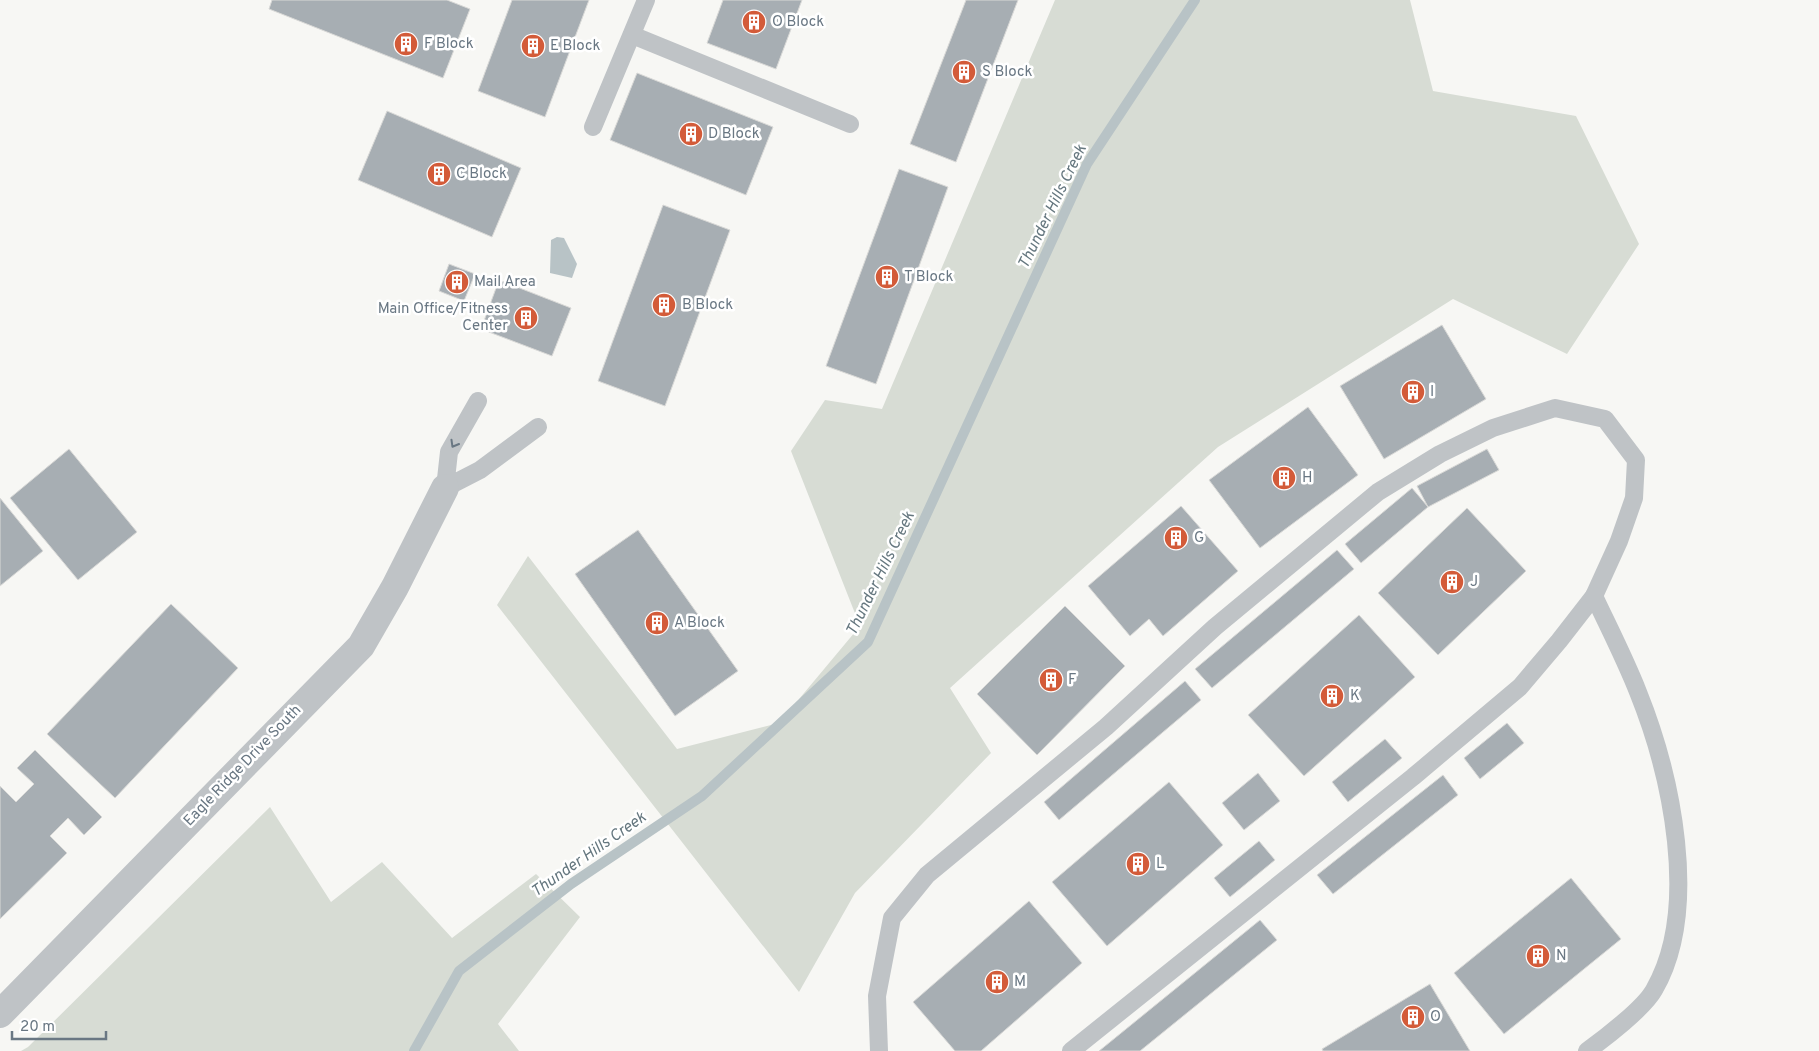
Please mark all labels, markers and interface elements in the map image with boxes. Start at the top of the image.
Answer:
building icon: O Block [741,9,767,35]
place label: O Block [772,13,824,32]
building icon: F Block [393,31,419,57]
building icon: E Block [520,33,546,59]
place label: F Block [424,35,474,54]
place label: E Block [550,37,600,56]
building icon: S Block [951,59,977,85]
place label: S Block [982,63,1032,82]
building icon: D Block [678,121,704,147]
place label: D Block [708,125,760,144]
water label: Thunder Hills Creek [1014,141,1092,272]
building icon: C Block [426,161,452,187]
place label: C Block [456,165,507,184]
building icon: T Block [874,264,900,290]
place label: T Block [904,268,954,287]
building icon: Mail Area [444,269,470,295]
place label: Mail Area [474,273,536,292]
building icon: B Block [651,292,677,318]
place label: B Block [682,296,733,315]
place label: Main Office/Fitness Center [378,300,508,336]
building icon: Main Office/Fitness Center [513,305,539,331]
building icon: I [1400,379,1426,405]
place label: I [1430,383,1434,402]
one-way arrow [450,438,460,447]
building icon: H [1271,465,1297,491]
place label: H [1302,469,1313,488]
water label: Thunder Hills Creek [842,508,920,639]
building icon: G [1163,525,1189,551]
place label: G [1194,529,1204,548]
building icon: J [1439,569,1465,595]
place label: J [1470,573,1478,592]
building icon: A Block [644,610,670,636]
place label: A Block [674,614,725,633]
building icon: F [1038,667,1064,693]
place label: F [1068,671,1076,690]
building icon: K [1319,683,1345,709]
place label: K [1350,687,1360,706]
street label: Eagle Ridge Drive South [180,701,306,831]
water label: Thunder Hills Creek [528,807,651,902]
building icon: L [1125,851,1151,877]
place label: L [1156,855,1164,874]
building icon: N [1525,943,1551,969]
place label: N [1556,947,1567,966]
building icon: M [984,969,1010,995]
place label: M [1014,973,1026,992]
building icon: O [1400,1004,1426,1030]
scale bar [12,1008,106,1040]
place label: O [1430,1008,1441,1027]
text: 20 m [20,1018,55,1037]

